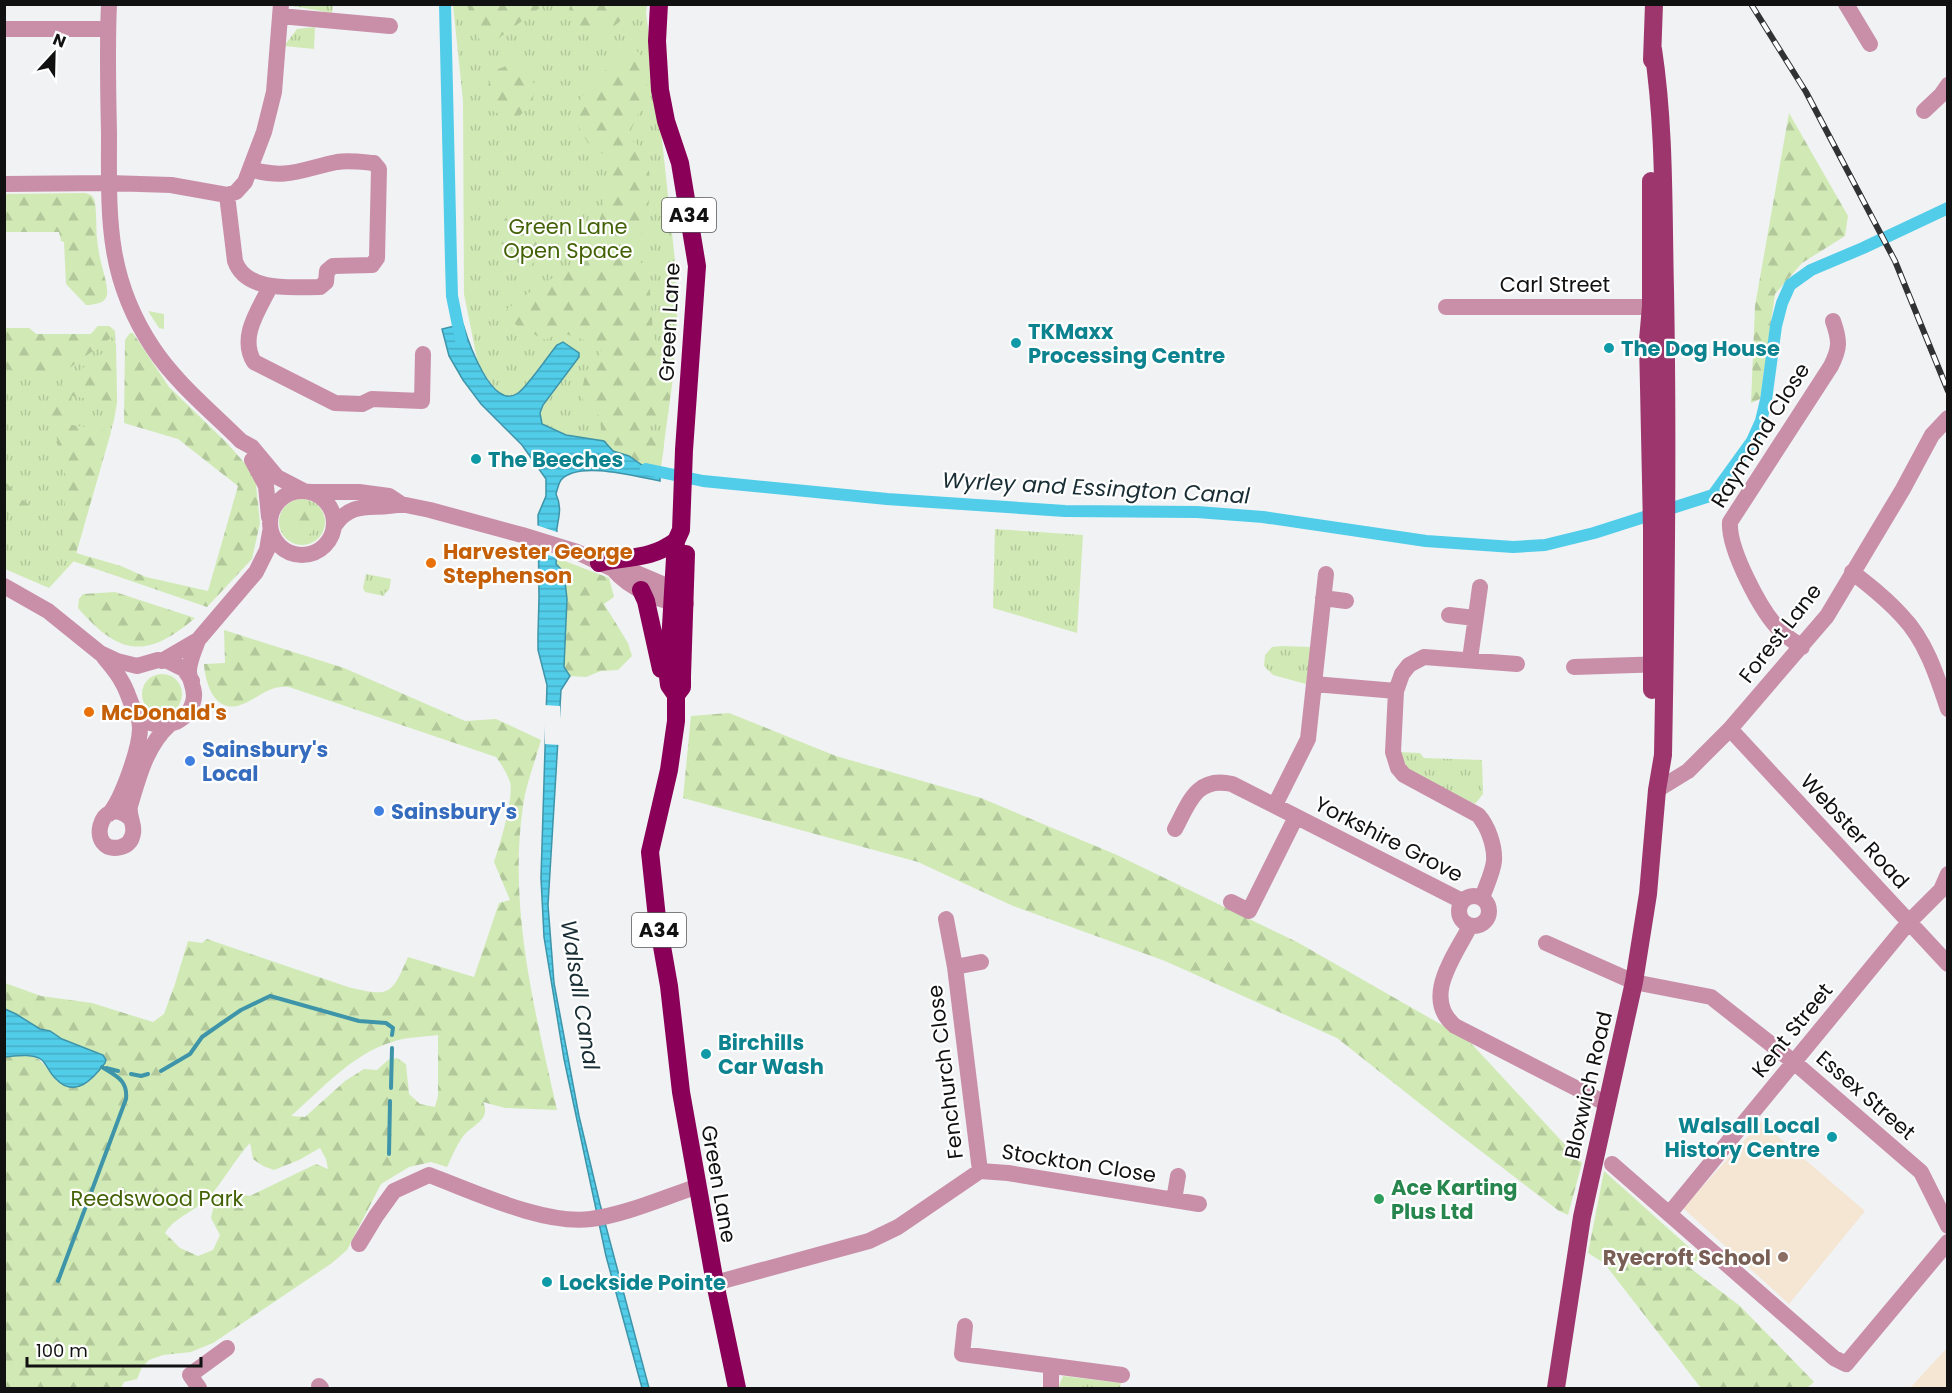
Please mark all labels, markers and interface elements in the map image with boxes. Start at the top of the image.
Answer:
north arrow [24,24,84,84]
text: N [50,28,69,53]
road number: A34 [662,198,716,232]
park label: Green Lane Open Space [503,212,633,265]
street label: Green Lane [651,262,687,382]
street label: Carl Street [1500,270,1610,299]
place label: TKMaxx Processing Centre [1028,317,1225,370]
place label: The Dog House [1621,334,1780,363]
marker: TKMaxx Processing Centre [1009,336,1023,350]
marker: The Dog House [1602,341,1616,355]
street label: Raymond Close [1704,357,1816,513]
place label: The Beeches [488,445,623,474]
marker: The Beeches [469,452,483,466]
water label: Wyrley and Essington Canal [941,464,1251,512]
place label: Harvester George Stephenson [443,537,633,590]
marker: Harvester George Stephenson [424,556,438,570]
street label: Forest Lane [1732,577,1828,689]
place label: McDonald's [101,698,227,727]
marker: McDonald's [82,705,96,719]
place label: Sainsbury's Local [202,735,328,788]
marker: Sainsbury's Local [183,754,197,768]
street label: Webster Road [1794,767,1916,895]
street label: Yorkshire Grove [1310,789,1468,889]
place label: Sainsbury's [391,797,517,826]
marker: Sainsbury's [372,804,386,818]
road number: A34 [632,913,686,947]
water label: Walsall Canal [553,918,607,1073]
street label: Kent Street [1745,977,1839,1083]
street label: Fenchurch Close [920,983,970,1161]
street label: Bloxwich Road [1557,1009,1619,1161]
place label: Birchills Car Wash [718,1028,824,1081]
street label: Essex Street [1810,1044,1922,1146]
marker: Birchills Car Wash [699,1047,713,1061]
place label: Walsall Local History Centre [1665,1111,1820,1164]
street label: Green Lane [694,1123,744,1245]
marker: Walsall Local History Centre [1825,1130,1839,1144]
street label: Stockton Close [1000,1136,1158,1190]
place label: Ace Karting Plus Ltd [1391,1173,1518,1226]
park label: Reedswood Park [71,1184,244,1213]
marker: Ace Karting Plus Ltd [1372,1192,1386,1206]
place label: Ryecroft School [1603,1243,1771,1272]
marker: Ryecroft School [1776,1250,1790,1264]
place label: Lockside Pointe [559,1268,726,1297]
marker: Lockside Pointe [540,1275,554,1289]
scale bar [27,1330,201,1368]
text: 100 m [36,1338,88,1363]

